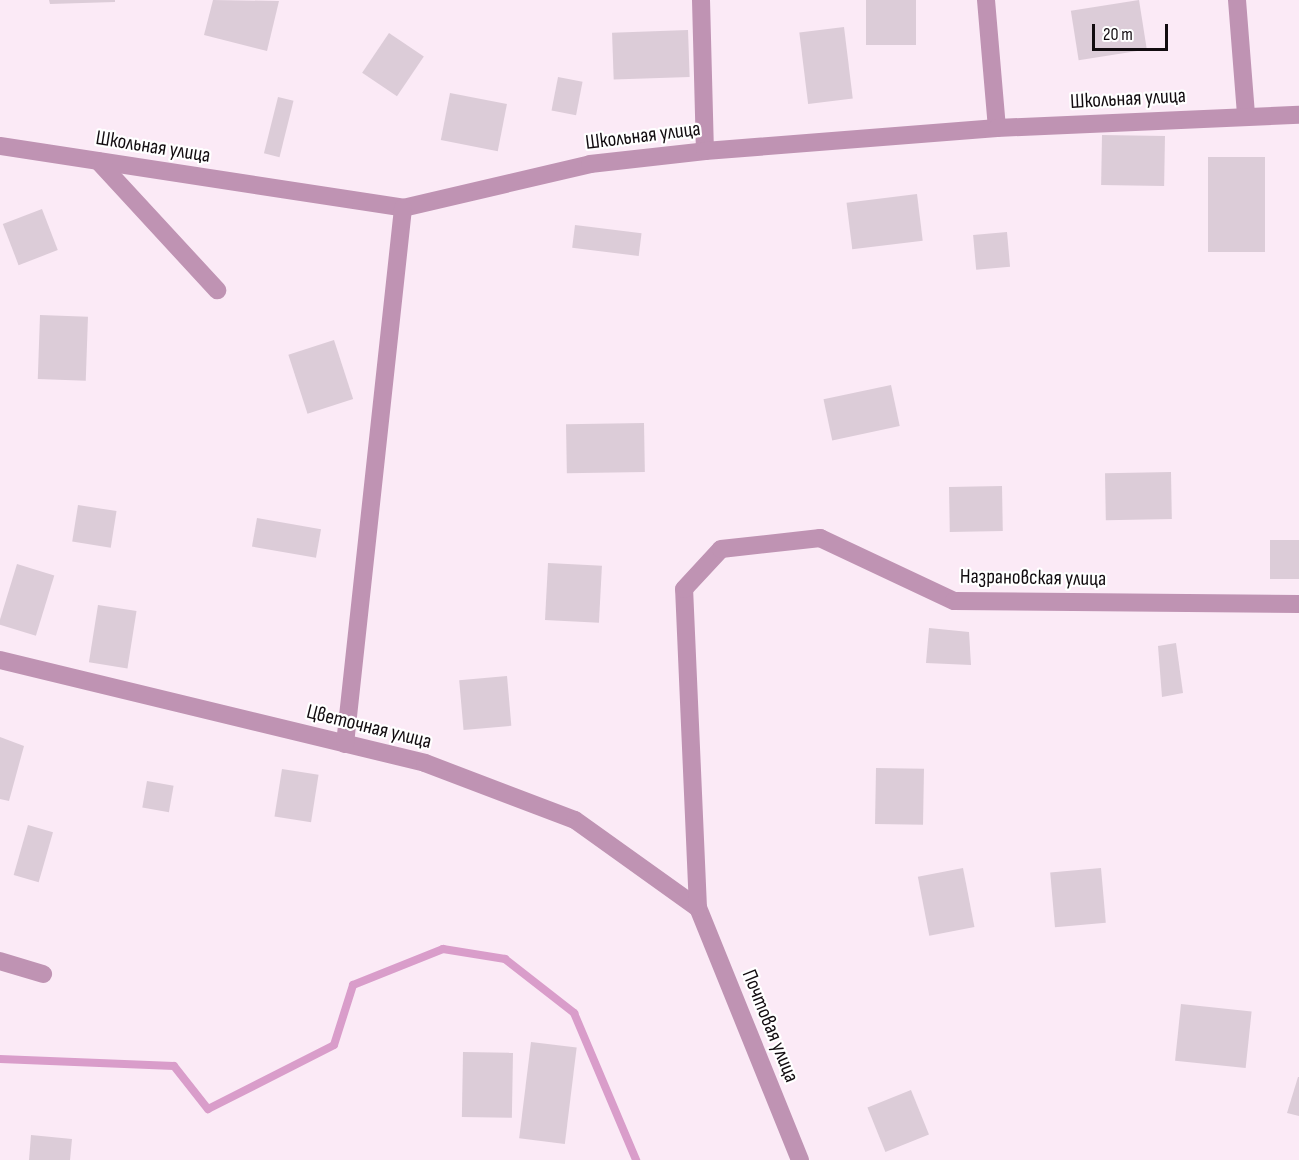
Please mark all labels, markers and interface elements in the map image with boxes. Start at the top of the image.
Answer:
scale bar [1095,12,1172,50]
text: 20 m [1103,24,1133,45]
street label: Школьная улица [1070,83,1186,115]
street label: Школьная улица [584,116,702,156]
street label: Школьная улица [94,126,212,168]
street label: Назрановская улица [960,564,1106,592]
street label: Цветочная улица [304,699,434,755]
street label: Почтовая улица [736,966,804,1086]

